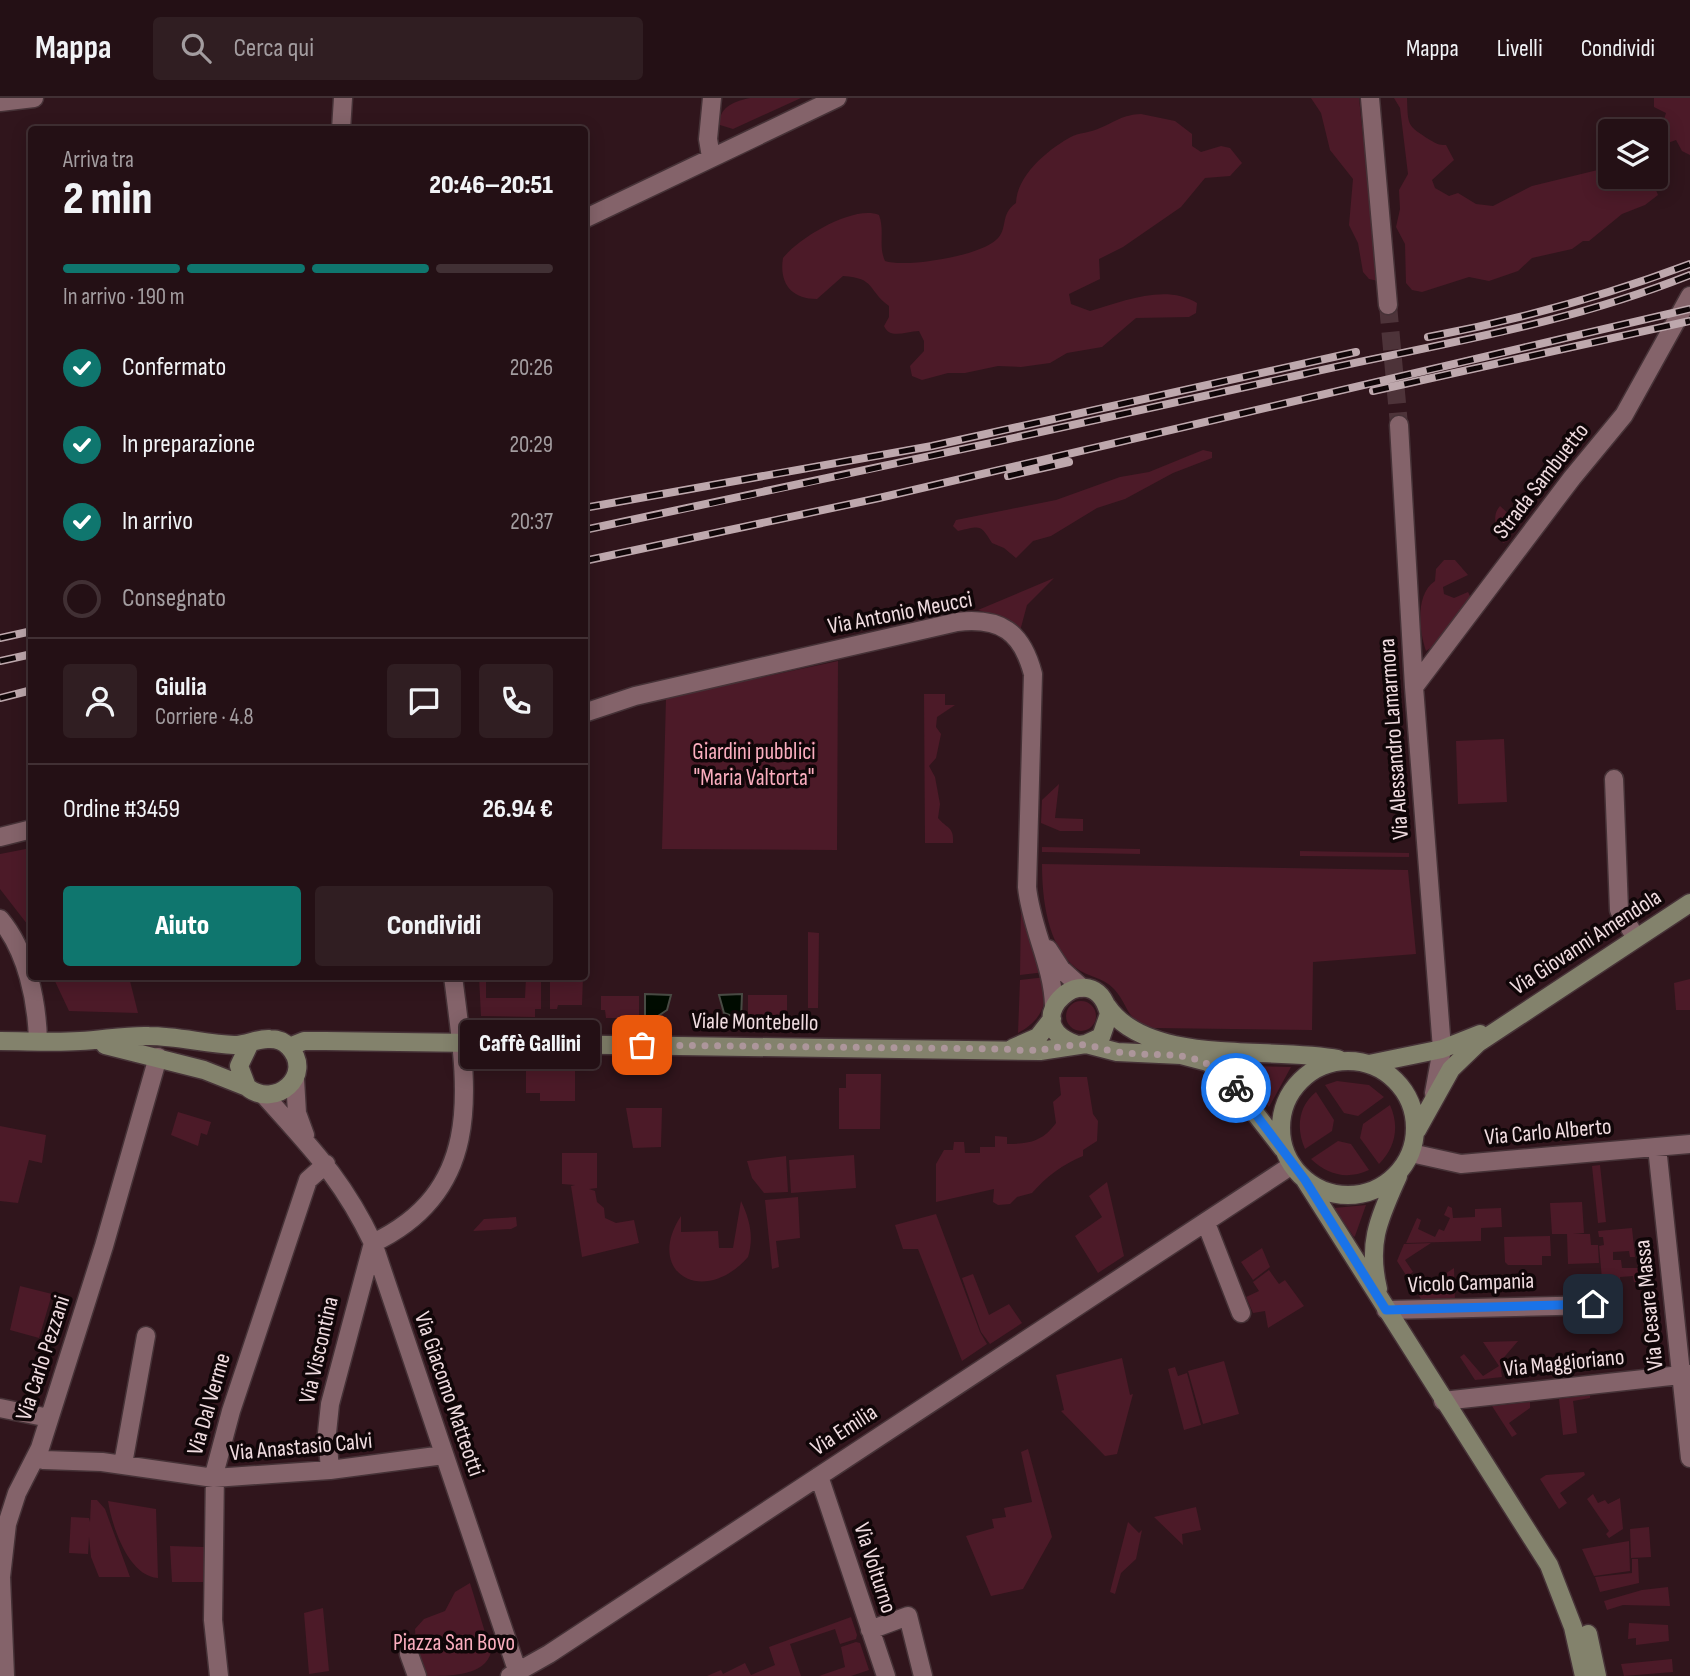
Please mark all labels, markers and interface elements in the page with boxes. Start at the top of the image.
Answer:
search box [153,17,643,80]
text: Mappa [35,28,111,68]
icon: search [177,29,215,67]
text: Cerca qui [233,33,314,64]
text: Mappa [1406,34,1459,63]
text: Livelli [1497,34,1543,63]
text: Condividi [1581,34,1655,63]
map controls [1598,119,1668,189]
button: layers [1598,119,1668,189]
text: Arriva tra [63,146,134,174]
text: 20:46–20:51 [429,170,553,201]
text: 2 min [63,172,152,227]
text: In arrivo · 190 m [63,283,185,311]
icon: check [63,349,101,387]
text: Confermato [122,352,226,383]
text: 20:26 [510,354,553,382]
street label: Strada Sambuetto [1487,418,1595,544]
icon: check [63,426,101,464]
text: In preparazione [122,429,255,460]
text: 20:29 [510,431,553,459]
icon: check [63,503,101,541]
text: In arrivo [122,506,193,537]
text: 20:37 [510,508,553,536]
text: Consegnato [122,583,226,614]
street label: Via Antonio Meucci [826,585,974,641]
street label: Via Alessandro Lamarmora [1373,637,1415,841]
button: person [63,664,137,738]
button: chat [387,664,461,738]
button: phone [479,664,553,738]
text: Giulia [155,672,207,703]
text: Corriere · 4.8 [155,703,254,731]
park label: Giardini pubblici "Maria Valtorta" [692,738,816,792]
text: Ordine #3459 [63,794,180,825]
text: 26.94 € [482,794,553,825]
street label: Via Giovanni Amendola [1506,883,1666,1001]
button: Aiuto [63,886,301,966]
button: Condividi [315,886,553,966]
street label: Viale Montebello [691,1007,819,1037]
pin [612,1015,672,1075]
callout: Caffè Gallini [460,1020,600,1070]
icon: bag [623,1026,661,1064]
text: Caffè Gallini [479,1030,581,1058]
courier [1201,1053,1271,1123]
icon: bike [1217,1069,1255,1107]
street label: Via Carlo Alberto [1483,1113,1613,1151]
street label: Via Cesare Massa [1628,1238,1670,1372]
street label: Vicolo Campania [1407,1267,1535,1299]
pin [1563,1274,1623,1334]
icon: home [1574,1285,1612,1323]
street label: Via Carlo Pezzani [10,1292,76,1424]
street label: Via Viscontina [293,1294,345,1406]
street label: Via Giacomo Matteotti [408,1308,490,1480]
street label: Via Maggioriano [1502,1343,1626,1383]
street label: Via Dal Verme [181,1350,237,1458]
street label: Via Emilia [806,1398,882,1462]
street label: Via Anastasio Calvi [229,1427,373,1467]
street label: Via Volturno [847,1519,903,1617]
park label: Piazza San Bovo [393,1629,515,1657]

